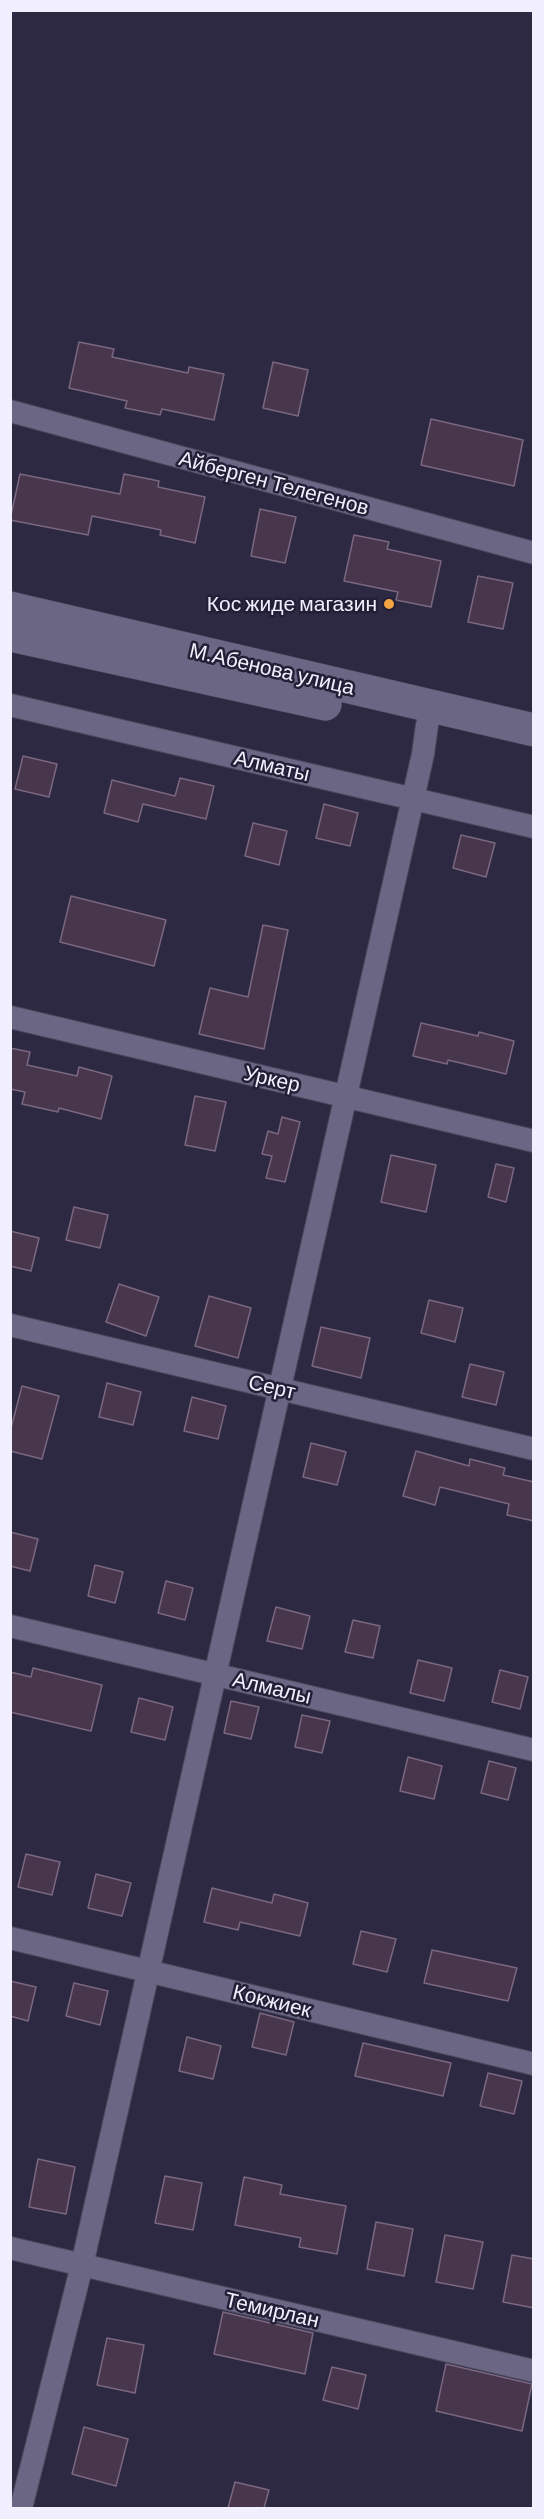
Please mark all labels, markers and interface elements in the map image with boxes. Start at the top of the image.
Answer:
street label: Айберген Телегенов [176,446,372,520]
place label: Кос жиде магазин [207,591,377,617]
marker: Кос жиде магазин [382,597,396,611]
street label: М.Абенова улица [187,638,357,700]
street label: Алматы [232,745,312,787]
street label: Уркер [241,1060,303,1098]
street label: Серт [246,1369,298,1405]
street label: Алмалы [230,1667,314,1709]
street label: Кокжиек [230,1979,314,2023]
street label: Темирлан [222,2287,322,2333]

